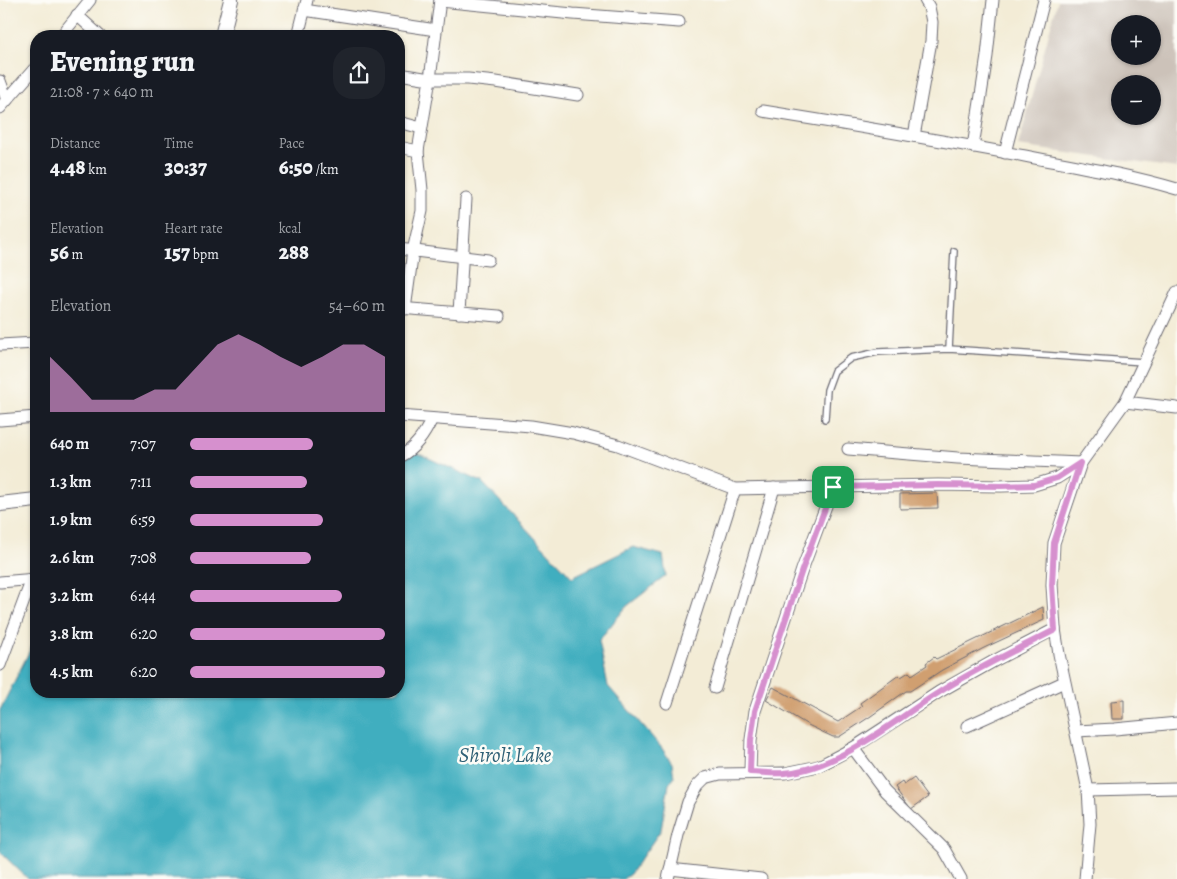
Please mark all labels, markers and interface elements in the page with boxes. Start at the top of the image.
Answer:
map controls [1111,15,1161,125]
button: + [1111,15,1161,65]
text: Evening run [50,43,195,81]
button: share [333,47,385,99]
button: − [1111,75,1161,125]
text: 21:08 · 7 × 640 m [50,81,153,103]
text: Distance [50,134,100,153]
text: Time [164,134,193,153]
text: Pace [279,134,305,153]
text: 4.48 [50,153,86,181]
text: 30:37 [164,153,207,181]
text: 6:50 [279,153,313,181]
text: km [86,160,107,179]
text: /km [313,160,339,179]
text: Elevation [50,219,104,238]
text: Heart rate [164,219,223,238]
text: kcal [279,219,301,238]
text: 56 [50,238,69,266]
text: 157 [164,238,190,266]
text: 288 [279,238,309,266]
text: m [69,245,83,264]
text: bpm [190,245,219,264]
text: Elevation [50,295,111,317]
text: 54–60 m [329,295,385,317]
text: 640 m [50,433,89,455]
text: 7:07 [130,433,156,455]
pin [812,466,854,508]
text: 1.3 km [50,471,91,493]
text: 7:11 [130,471,151,493]
icon: arrive [819,473,847,501]
text: 1.9 km [50,509,92,531]
text: 6:59 [130,509,155,531]
text: 2.6 km [50,547,94,569]
text: 7:08 [130,547,157,569]
text: 3.2 km [50,585,93,607]
text: 6:44 [130,585,156,607]
text: 3.8 km [50,623,93,645]
text: 6:20 [130,623,157,645]
text: 4.5 km [50,661,93,683]
text: 6:20 [130,661,157,683]
water label: Shiroli Lake [459,741,552,769]

